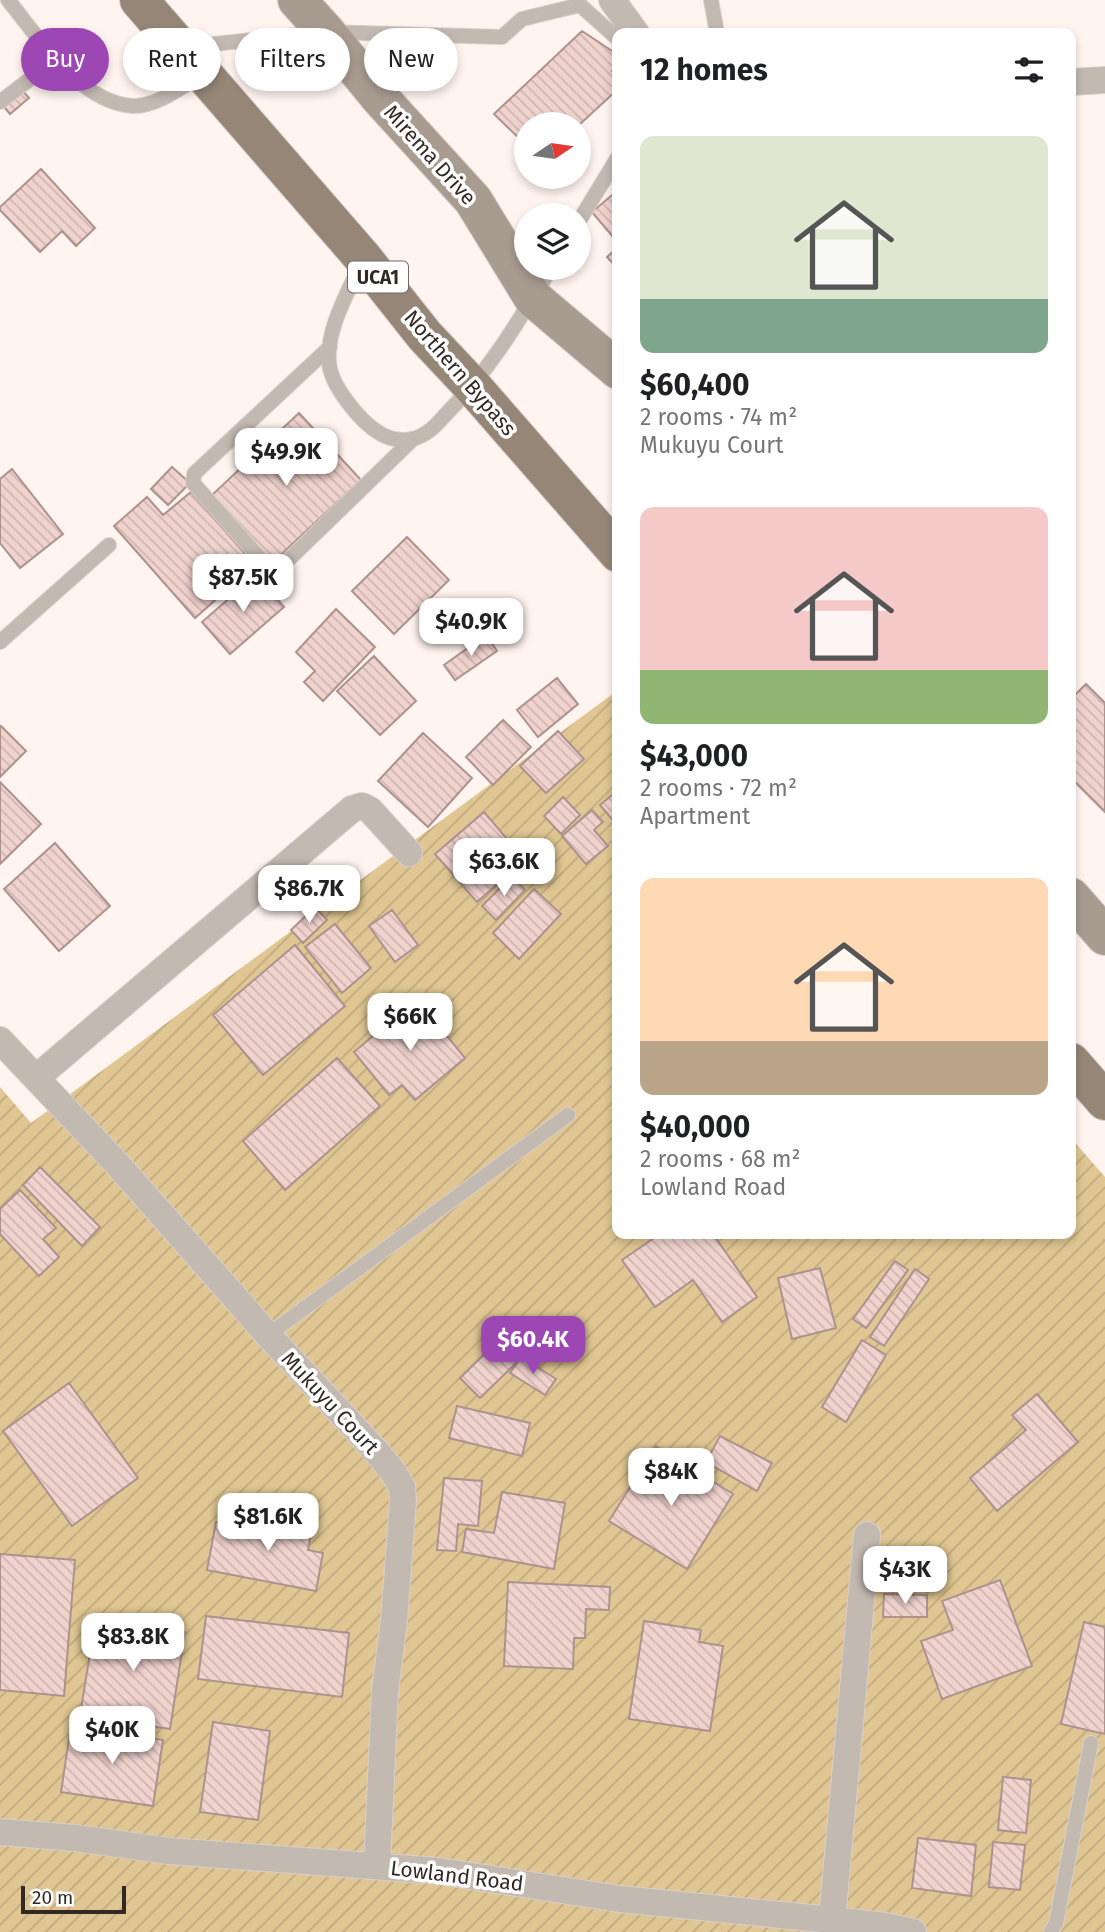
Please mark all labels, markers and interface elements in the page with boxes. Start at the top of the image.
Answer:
chip: Buy [21,28,109,91]
chip: Rent [123,28,221,91]
chip: Filters [235,28,350,91]
chip: New [364,28,458,91]
icon: filters [1010,51,1048,89]
text: 12 homes [640,52,768,88]
street label: Mirema Drive [378,100,482,210]
north arrow [514,112,592,189]
map controls [514,112,591,280]
icon: home [781,182,907,308]
button: layers [514,203,591,280]
road number: UCA1 [348,262,408,292]
street label: Northern Bypass [398,305,522,441]
text: $60,400 [640,367,750,403]
text: 2 rooms · 74 m² [640,403,797,431]
pin: $49.9K [229,428,343,488]
text: Mukuyu Court [640,431,784,459]
text: $49.9K [251,437,321,465]
icon: home [781,553,907,679]
pin: $87.5K [186,554,300,614]
text: $87.5K [208,563,278,591]
pin: $40.9K [414,598,528,658]
text: $40.9K [435,607,507,635]
text: $43,000 [640,738,748,774]
text: 2 rooms · 72 m² [640,774,797,802]
text: Apartment [640,802,750,830]
pin: $63.6K [447,838,561,898]
text: $63.6K [469,847,539,875]
pin: $86.7K [252,866,366,925]
text: $86.7K [274,874,344,902]
icon: home [781,924,907,1050]
pin: $66K [369,993,451,1053]
text: $66K [383,1002,437,1030]
text: $40,000 [640,1109,750,1145]
text: 2 rooms · 68 m² [640,1145,801,1173]
text: Lowland Road [640,1173,786,1201]
pin: $60.4K [476,1316,590,1376]
text: $60.4K [497,1325,569,1353]
street label: Mukuyu Court [276,1346,384,1460]
pin: $84K [630,1448,712,1508]
text: $84K [644,1457,698,1485]
pin: $81.6K [211,1494,325,1553]
text: $81.6K [234,1502,302,1530]
pin: $43K [864,1546,946,1606]
text: $43K [879,1555,931,1583]
pin: $83.8K [76,1614,190,1673]
text: $83.8K [97,1622,169,1650]
pin: $40K [71,1706,153,1766]
text: $40K [85,1715,139,1743]
street label: Lowland Road [389,1855,525,1897]
scale bar [21,1883,126,1915]
text: 20 m [32,1886,73,1909]

